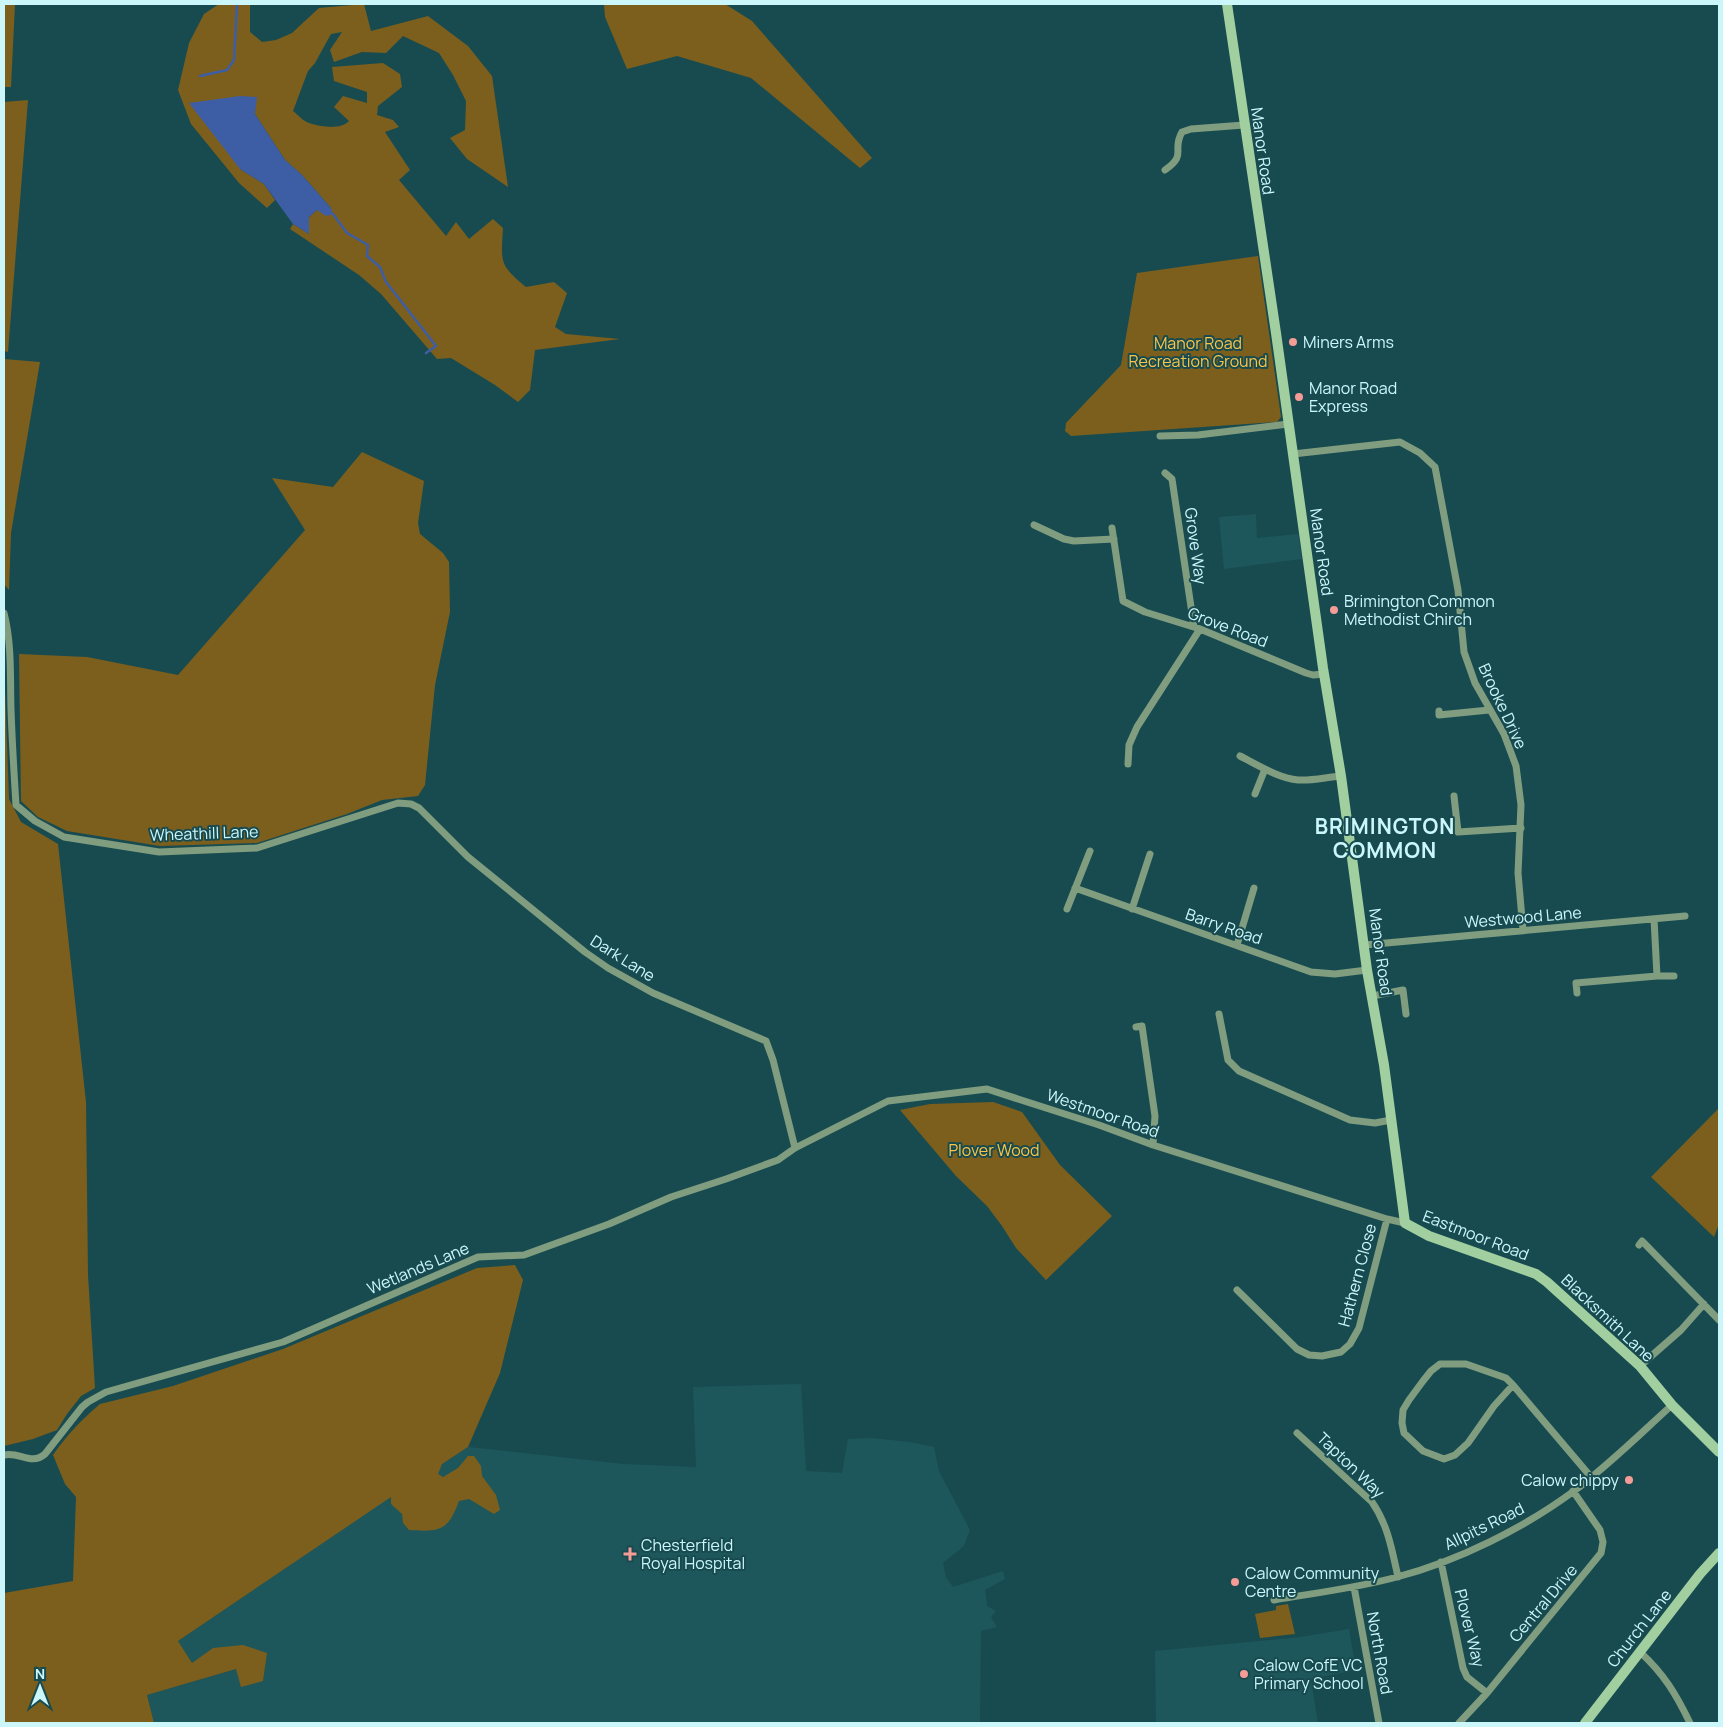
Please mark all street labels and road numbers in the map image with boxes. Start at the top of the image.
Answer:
street label: Manor Road [1246,106,1280,196]
street label: Grove Way [1180,506,1212,586]
street label: Manor Road [1305,507,1339,597]
street label: Grove Road [1185,602,1271,652]
street label: Brooke Drive [1474,660,1532,752]
street label: Wheathill Lane [149,820,259,846]
street label: Westwood Lane [1463,901,1583,933]
street label: Barry Road [1183,903,1265,949]
street label: Manor Road [1364,907,1398,997]
street label: Dark Lane [586,929,660,987]
street label: Westmoor Road [1044,1083,1162,1143]
street label: Eastmoor Road [1420,1205,1532,1265]
street label: Hathern Close [1333,1221,1381,1329]
street label: Wetlands Lane [364,1237,472,1299]
street label: Blacksmith Lane [1557,1269,1659,1367]
street label: Tapton Way [1312,1427,1390,1503]
street label: Allpits Road [1440,1497,1528,1555]
street label: Central Drive [1504,1559,1582,1647]
street label: Church Lane [1602,1584,1676,1672]
street label: Plover Way [1450,1587,1490,1670]
street label: North Road [1362,1610,1398,1696]

